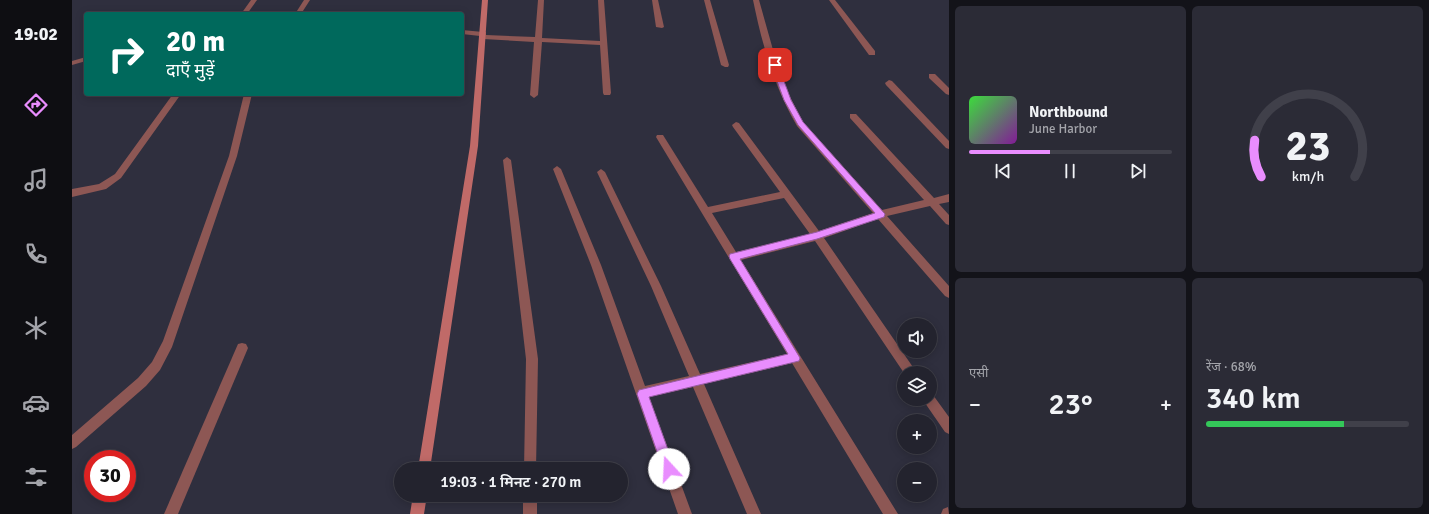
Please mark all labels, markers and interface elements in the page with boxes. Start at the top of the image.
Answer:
text: 19:02 [14,23,58,45]
text: 20 m [166,25,225,59]
icon: right [100,28,152,80]
pin [758,48,792,82]
icon: arrive [764,54,786,76]
text: दाएँ मुड़ें [166,59,215,81]
icon: directions [22,91,50,119]
text: Northbound [1029,103,1108,121]
text: June Harbor [1029,121,1097,137]
text: 23 [1285,121,1330,172]
icon: previous [992,160,1014,182]
icon: pause [1059,160,1081,182]
icon: next [1127,160,1149,182]
icon: music [22,166,50,194]
text: km/h [1291,168,1324,185]
icon: phone [22,240,50,268]
icon: climate [22,314,50,342]
map controls [897,318,937,502]
button: sound [897,318,937,358]
text: रेंज · 68% [1206,359,1256,375]
text: एसी [969,365,988,381]
button: layers [897,366,937,406]
text: 340 km [1206,380,1301,417]
text: 23° [1049,386,1092,423]
icon: car [22,389,50,417]
text: − [969,391,981,418]
text: + [1160,391,1172,418]
button: + [897,414,937,454]
position arrow [648,448,690,490]
speed limit sign: 30 [84,450,136,502]
button: − [897,462,937,502]
icon: filters [22,463,50,491]
text: 19:03 · 1 मिनट · 270 m [441,473,581,491]

